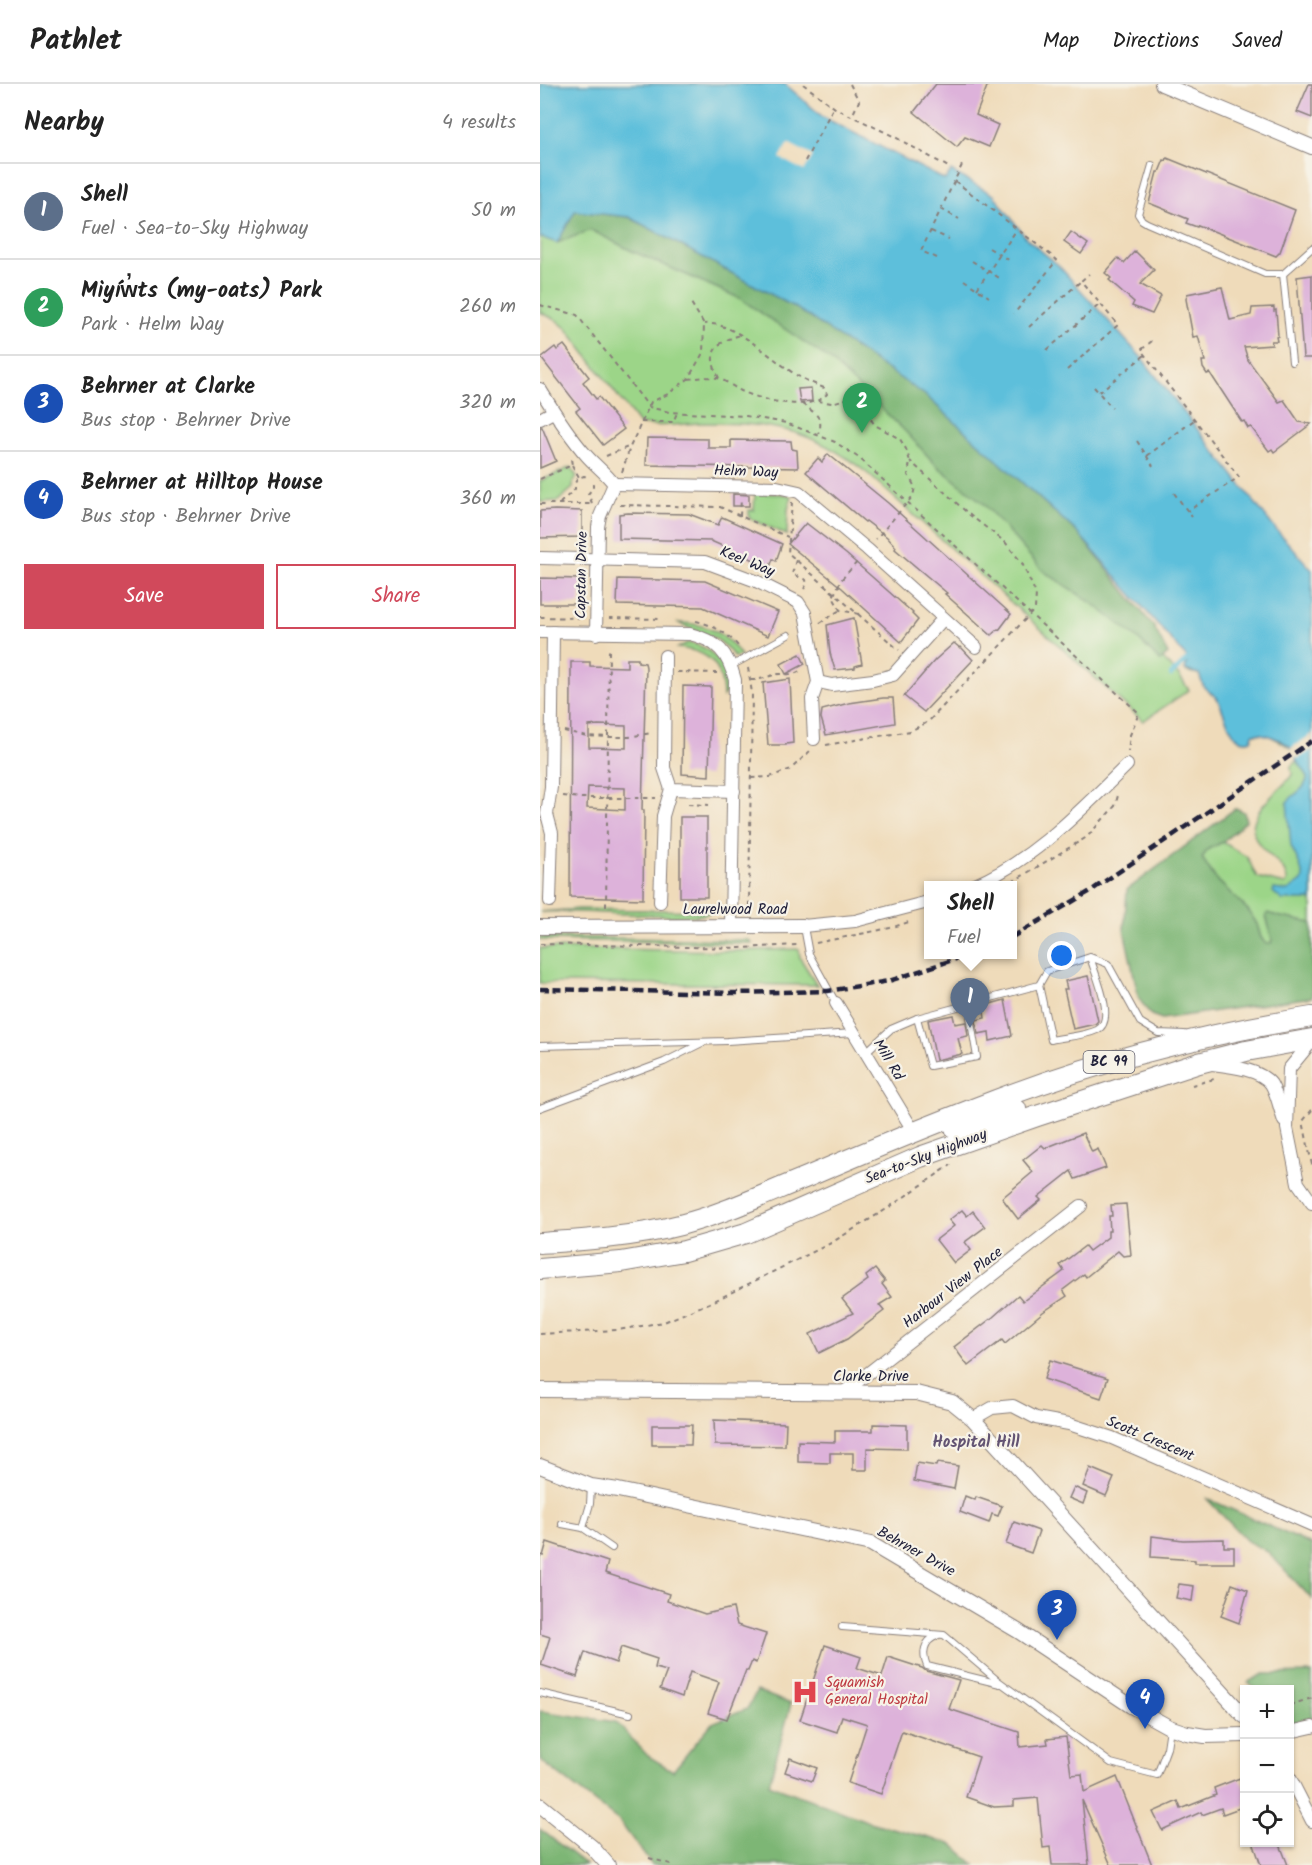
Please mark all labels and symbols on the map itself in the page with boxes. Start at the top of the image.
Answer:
pin: 2 [842,384,882,433]
street label: Helm Way [713,459,779,485]
street label: Capstan Drive [569,531,595,619]
street label: Keel Way [716,540,779,584]
street label: Laurelwood Road [682,898,788,922]
your location [1047,941,1076,970]
pin: 1 [950,978,990,1028]
street label: Mill Rd [866,1035,910,1086]
road number: BC 99 [1084,1051,1134,1073]
street label: Sea-to-Sky Highway [861,1122,991,1191]
street label: Harbour View Place [898,1241,1008,1335]
street label: Clarke Drive [833,1365,909,1389]
street label: Scott Crescent [1102,1410,1198,1468]
district label: Hospital Hill [933,1430,1020,1455]
street label: Behrner Drive [872,1521,960,1584]
pin: 3 [1038,1590,1076,1640]
place label: Squamish General Hospital [825,1671,928,1712]
hospital icon: Squamish General Hospital [790,1677,820,1707]
pin: 4 [1126,1680,1164,1729]

